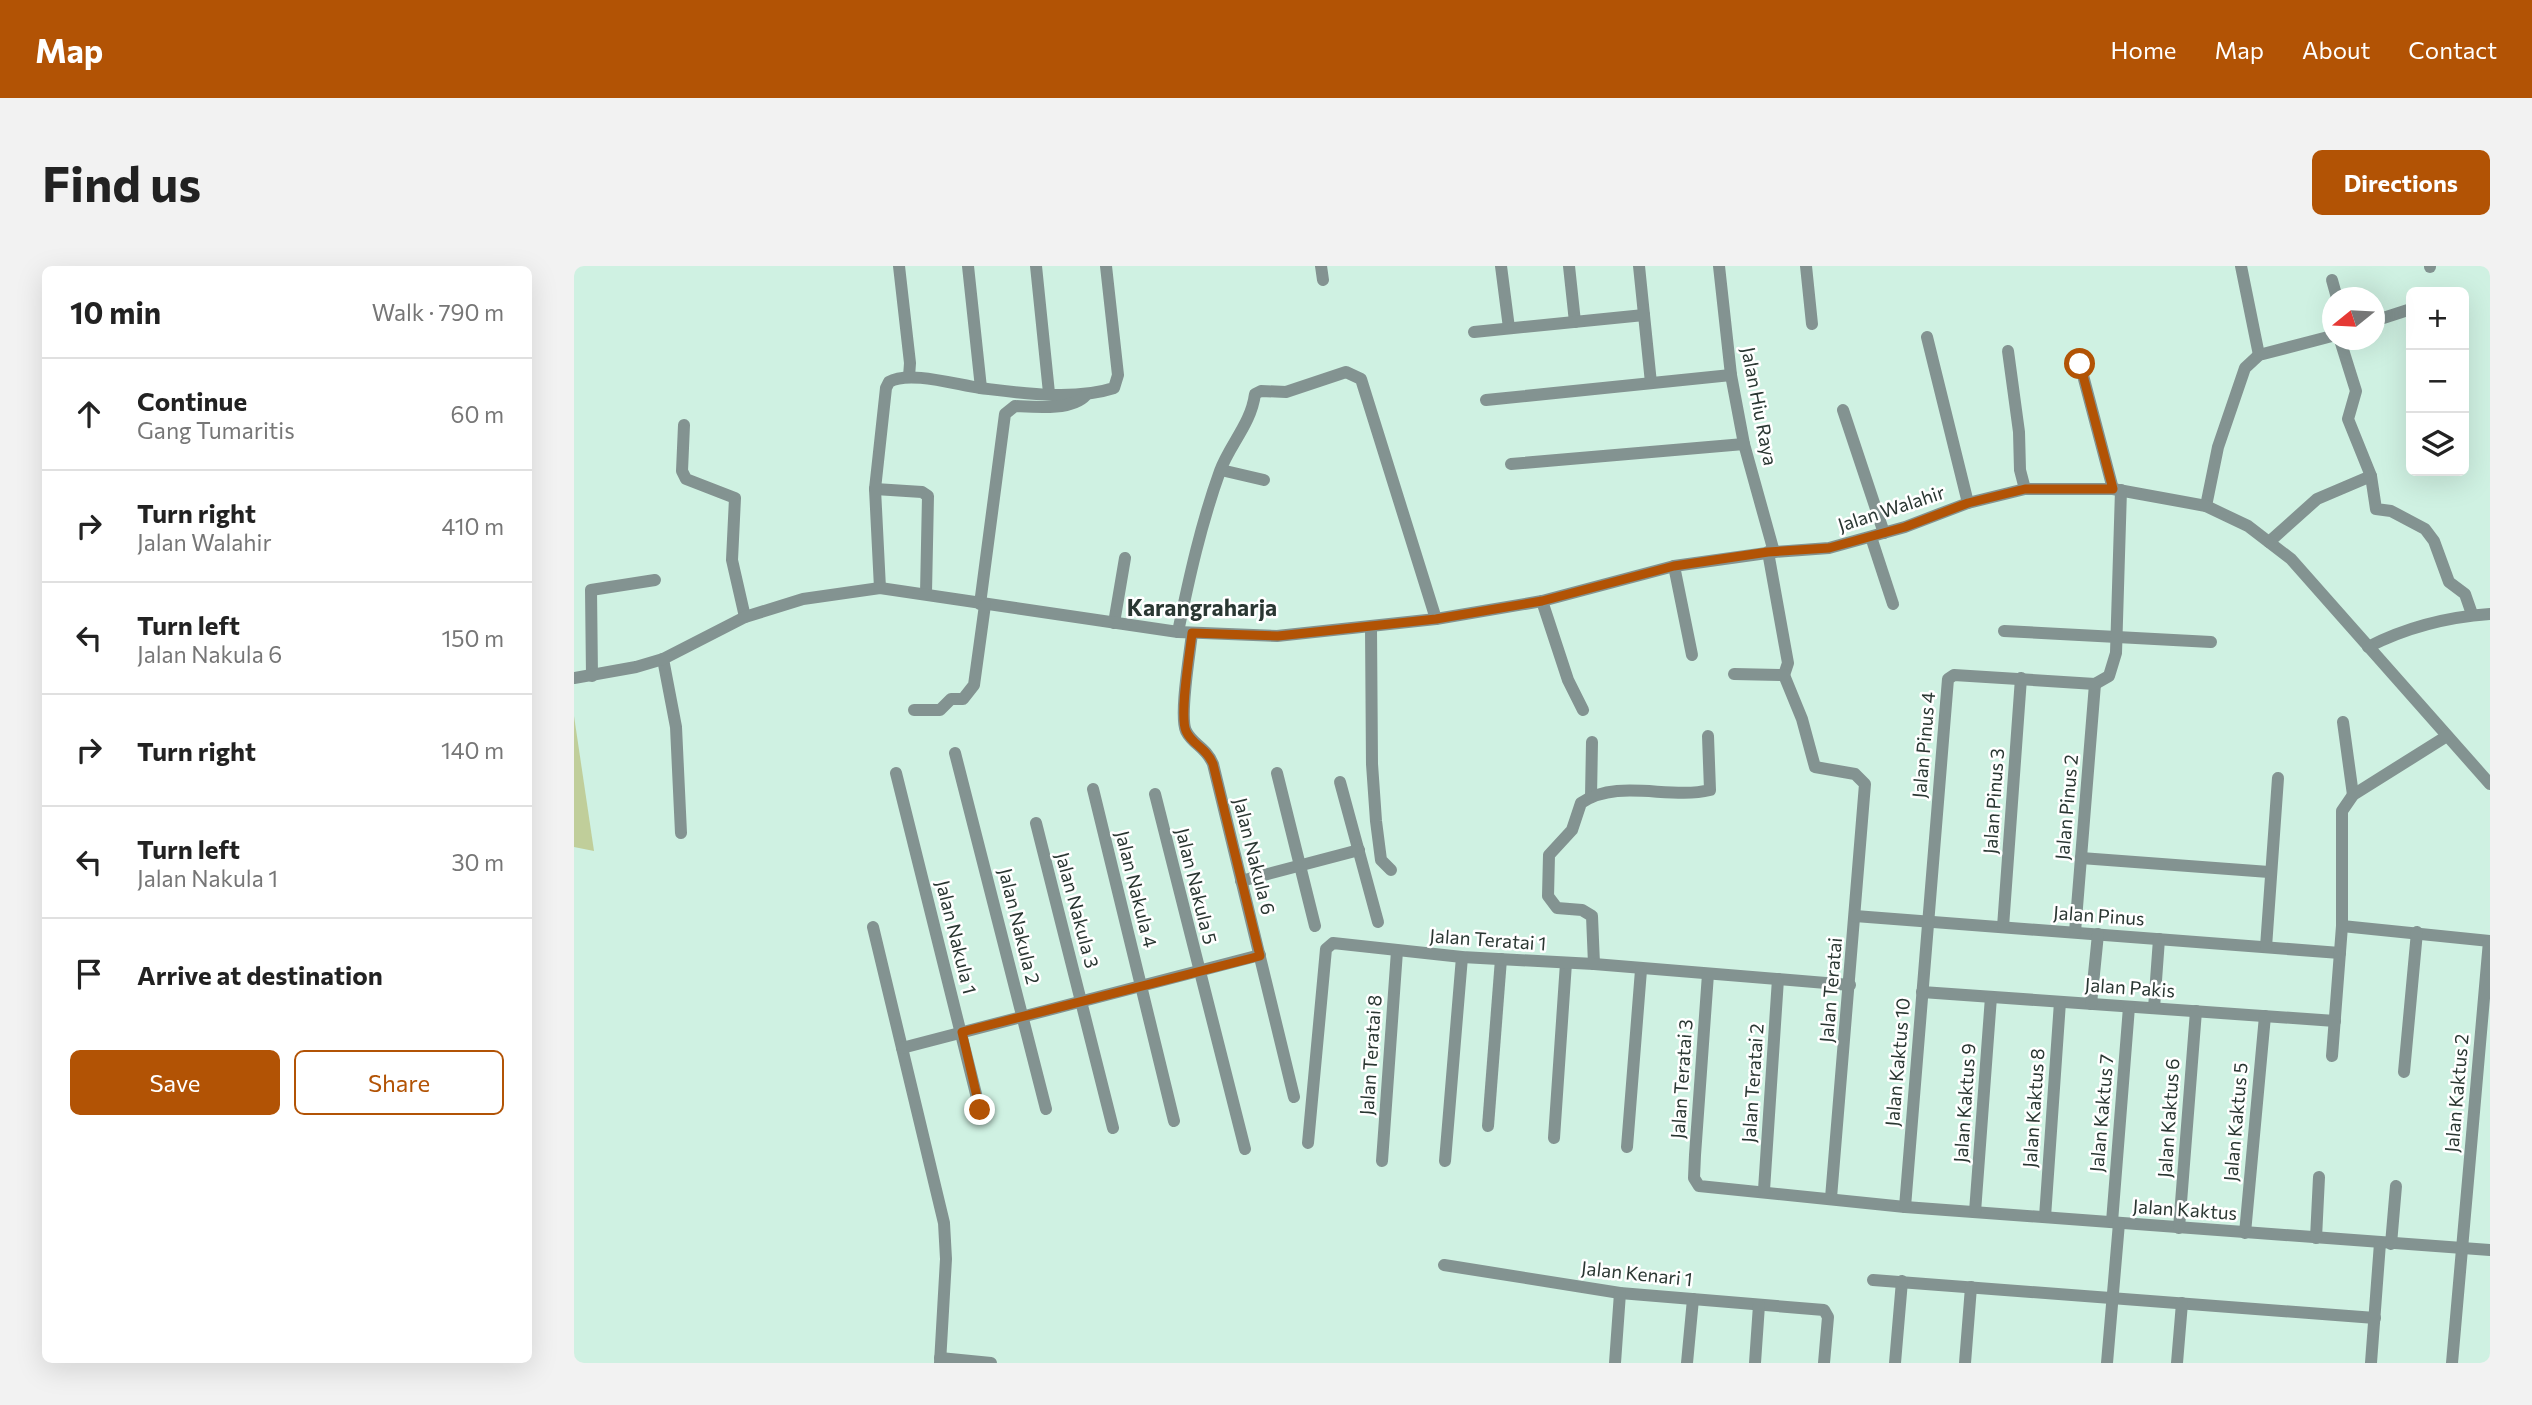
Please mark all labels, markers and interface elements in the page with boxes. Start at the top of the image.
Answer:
text: Map [35,29,103,70]
text: Home [2111,35,2177,64]
text: Map [2215,35,2264,64]
text: About [2302,35,2370,64]
text: Contact [2408,35,2497,64]
button: Directions [2312,150,2490,215]
text: Find us [42,152,201,212]
north arrow [2322,287,2385,350]
map controls [2406,287,2469,476]
button: + [2406,287,2469,350]
text: 10 min [70,293,161,330]
text: Walk · 790 m [372,298,504,326]
street label: Jalan Hiu Raya [1737,345,1783,467]
route start [2064,348,2095,379]
button: − [2406,350,2469,413]
text: Continue [137,385,247,416]
icon: ahead [70,395,108,433]
text: 60 m [451,400,504,428]
button: layers [2406,413,2469,476]
text: Gang Tumaritis [137,416,295,444]
street label: Jalan Walahir [1835,480,1948,536]
text: Turn right [137,497,256,528]
icon: right [70,507,108,545]
text: 410 m [442,512,504,540]
text: Jalan Walahir [137,528,272,556]
district label: Karangraharja [1127,593,1277,621]
text: Turn left [137,609,240,640]
icon: left [70,619,108,657]
text: 150 m [441,624,504,652]
text: Jalan Nakula 6 [137,640,282,668]
street label: Jalan Pinus 4 [1907,691,1939,799]
icon: right [70,731,108,769]
text: Turn right [137,735,256,766]
text: 140 m [441,736,504,764]
street label: Jalan Pinus 3 [1978,747,2008,855]
street label: Jalan Pinus 2 [2050,753,2082,861]
street label: Jalan Nakula 6 [1229,795,1281,917]
street label: Jalan Nakula 5 [1171,825,1223,947]
street label: Jalan Nakula 4 [1111,828,1163,950]
text: Turn left [137,833,240,864]
icon: left [70,843,108,881]
text: 30 m [451,848,504,876]
street label: Jalan Nakula 3 [1051,849,1105,971]
text: Jalan Nakula 1 [137,864,278,892]
street label: Jalan Nakula 2 [994,866,1046,986]
street label: Jalan Nakula 1 [932,878,982,996]
street label: Jalan Pinus [2052,900,2146,930]
street label: Jalan Teratai 1 [1429,923,1547,955]
street label: Jalan Teratai [1814,936,1846,1044]
icon: arrive [70,955,108,993]
text: Arrive at destination [137,959,383,990]
street label: Jalan Pakis [2084,972,2176,1002]
street label: Jalan Teratai 8 [1354,994,1386,1116]
street label: Jalan Kaktus 10 [1880,997,1914,1127]
street label: Jalan Teratai 3 [1665,1018,1697,1140]
street label: Jalan Teratai 2 [1736,1023,1768,1143]
street label: Jalan Kaktus 2 [2439,1033,2473,1153]
street label: Jalan Kaktus 9 [1948,1042,1980,1164]
street label: Jalan Kaktus 8 [2017,1047,2049,1169]
button: Save [70,1050,280,1115]
button: Share [294,1050,504,1115]
street label: Jalan Kaktus 7 [2084,1053,2118,1173]
street label: Jalan Kaktus 6 [2152,1057,2184,1179]
street label: Jalan Kaktus 5 [2218,1062,2252,1182]
route end [964,1094,995,1125]
street label: Jalan Kaktus [2132,1194,2238,1224]
street label: Jalan Kenari 1 [1580,1256,1694,1290]

